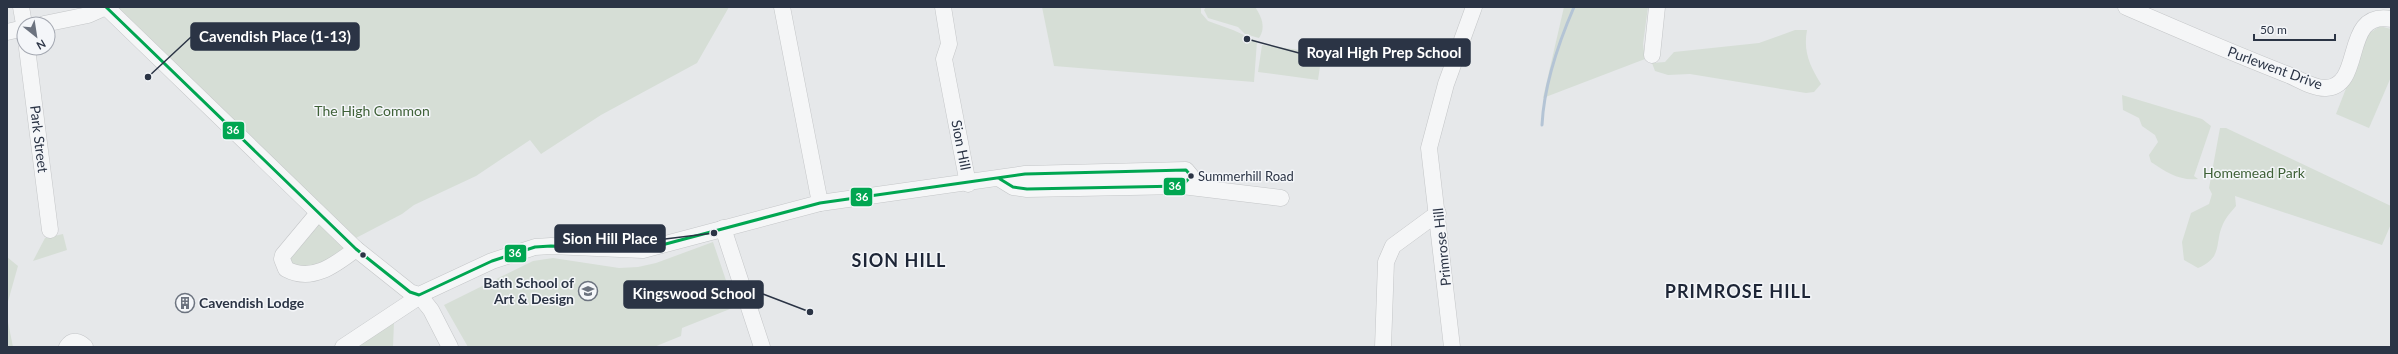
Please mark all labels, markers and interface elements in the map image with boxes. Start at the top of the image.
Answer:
north arrow [16,16,56,56]
scale bar [2254,16,2335,42]
text: 50 m [2260,22,2287,37]
callout: Cavendish Place (1-13) [191,23,359,50]
text: Cavendish Place (1-13) [199,27,351,45]
text: N [34,37,48,53]
callout: Royal High Prep School [1299,39,1470,66]
street label: Purlewent Drive [2225,42,2325,93]
text: Royal High Prep School [1306,43,1462,61]
park label: The High Common [314,102,430,119]
street label: Park Street [27,104,52,174]
street label: Sion Hill [948,118,975,171]
line badge: 36 [222,121,245,140]
text: 36 [227,123,240,136]
park label: Homemead Park [2203,164,2306,181]
place label: Summerhill Road [1198,168,1294,184]
marker: Summerhill Road [1186,171,1196,181]
line badge: 36 [1163,177,1186,196]
text: 36 [1169,179,1182,192]
line badge: 36 [850,187,873,207]
text: 36 [856,190,869,203]
street label: Primrose Hill [1429,207,1454,287]
callout: Sion Hill Place [555,225,665,252]
text: Sion Hill Place [563,229,657,247]
line badge: 36 [504,244,527,263]
text: 36 [509,246,522,259]
district label: SION HILL [852,249,946,271]
unlabelled marker [358,250,368,260]
place label: Bath School of Art & Design [483,274,574,307]
school or university icon: Bath School of Art & Design [577,280,599,302]
district label: PRIMROSE HILL [1665,280,1811,302]
callout: Kingswood School [624,281,763,308]
text: Kingswood School [632,284,756,302]
building icon: Cavendish Lodge [174,292,196,314]
place label: Cavendish Lodge [199,294,305,311]

